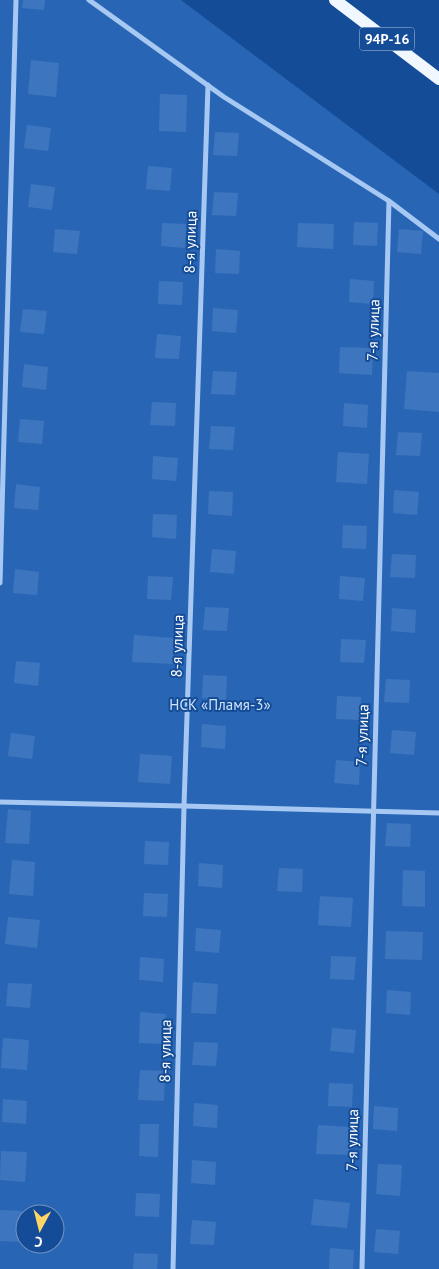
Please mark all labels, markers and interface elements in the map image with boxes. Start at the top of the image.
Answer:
road number: 94Р-16 [360,28,414,50]
street label: 8-я улица [179,210,201,274]
street label: 7-я улица [362,299,384,361]
street label: 8-я улица [166,614,188,678]
park label: НСК «Пламя-3» [169,695,271,714]
street label: 7-я улица [351,704,373,766]
street label: 8-я улица [155,1019,175,1083]
street label: 7-я улица [342,1109,362,1171]
north arrow [15,1204,65,1254]
text: С [33,1232,43,1251]

